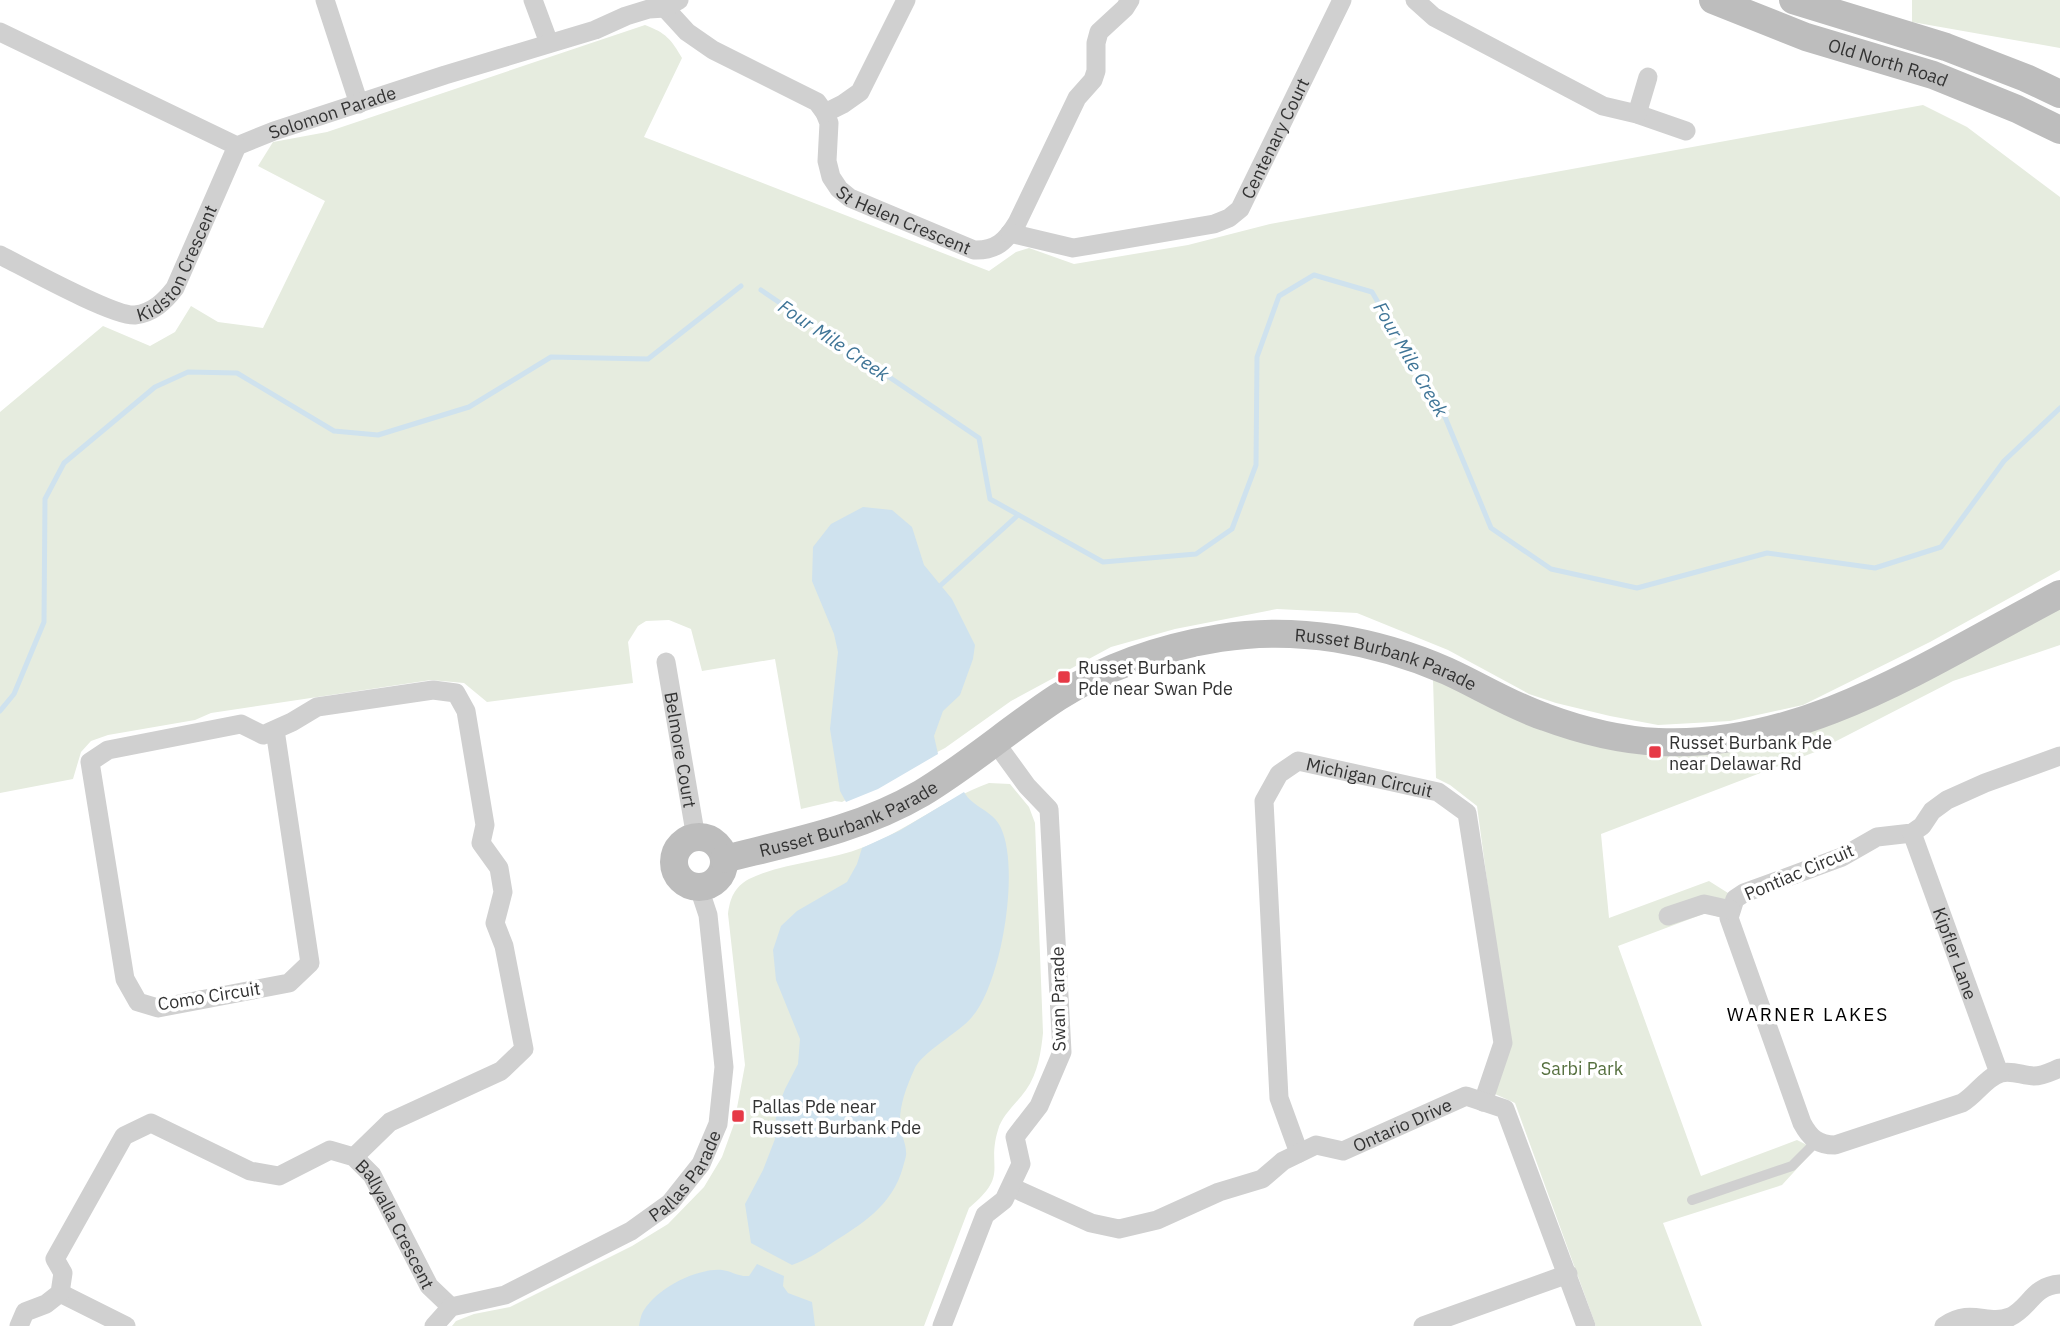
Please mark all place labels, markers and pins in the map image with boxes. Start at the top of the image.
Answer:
place label: Russet Burbank Pde near Swan Pde [1078,656,1233,700]
marker: Russet Burbank Pde near Swan Pde [1056,669,1072,685]
place label: Russet Burbank Pde near Delawar Rd [1669,731,1832,775]
marker: Russet Burbank Pde near Delawar Rd [1647,744,1663,760]
place label: Pallas Pde near Russett Burbank Pde [752,1095,921,1139]
marker: Pallas Pde near Russett Burbank Pde [730,1108,746,1124]

